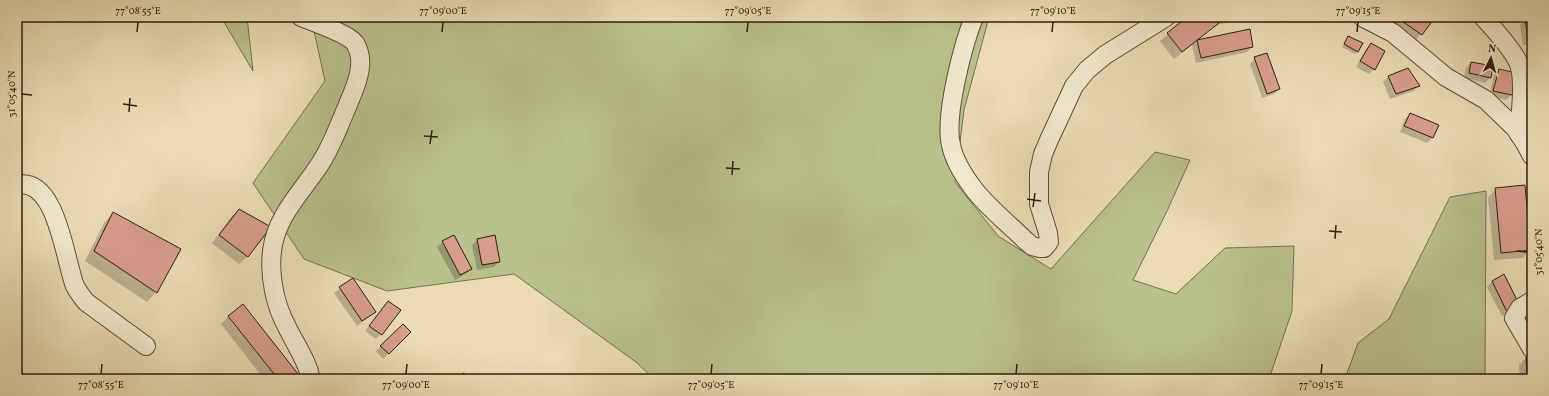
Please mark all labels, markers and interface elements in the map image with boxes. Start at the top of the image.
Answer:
text: 77°08'55"E [115,4,161,18]
text: 77°09'00"E [419,4,467,18]
text: 77°09'05"E [725,4,771,18]
text: 77°09'10"E [1030,4,1076,18]
text: 77°09'15"E [1336,4,1380,18]
north arrow [1471,38,1511,78]
text: N [1487,42,1497,57]
text: 31°05'40"N [5,70,19,117]
text: 31°05'40"N [1532,228,1546,275]
text: 77°08'55"E [78,378,124,392]
text: 77°09'00"E [382,378,430,392]
text: 77°09'05"E [688,378,734,392]
text: 77°09'10"E [993,378,1039,392]
text: 77°09'15"E [1299,378,1343,392]

